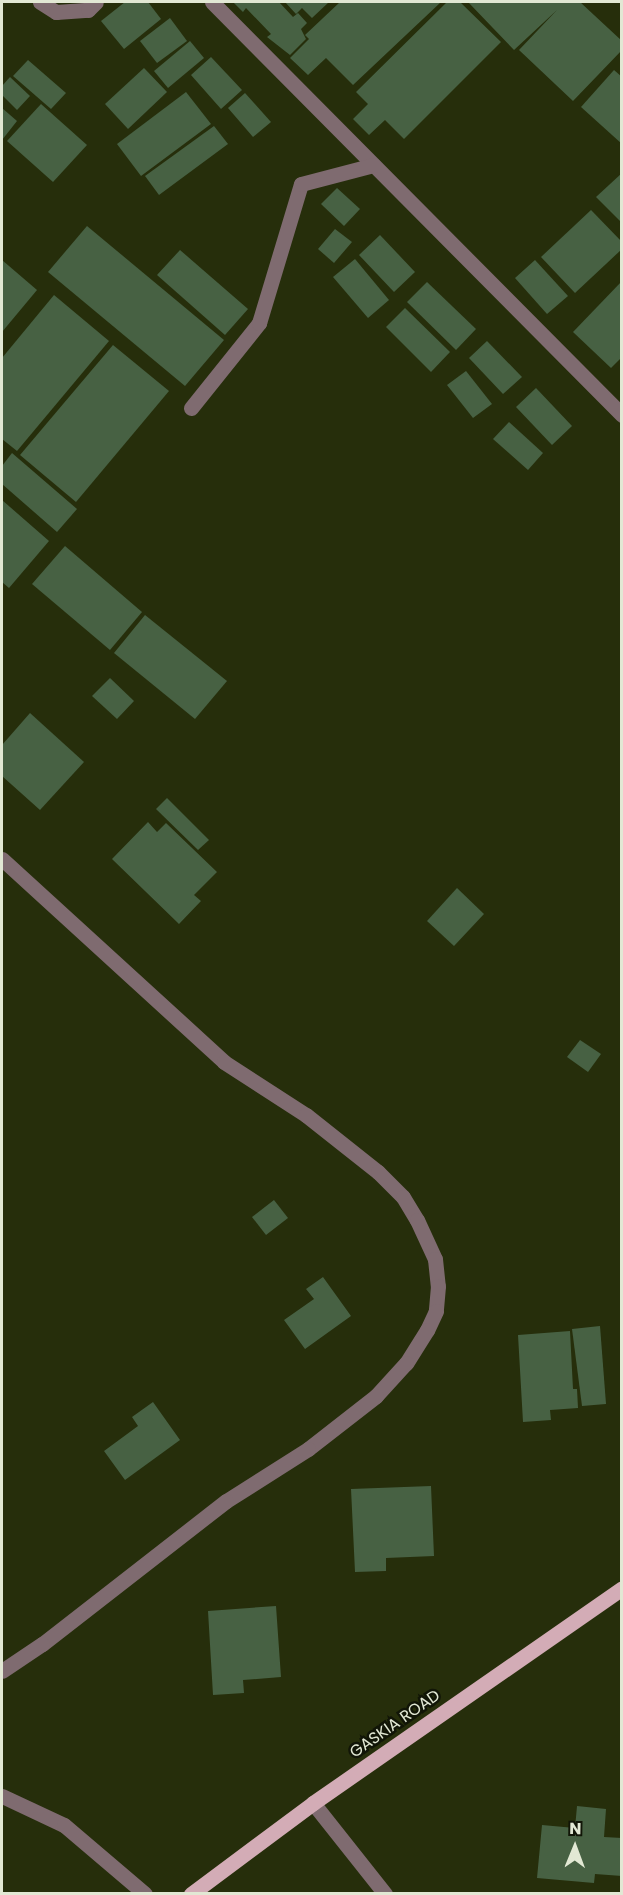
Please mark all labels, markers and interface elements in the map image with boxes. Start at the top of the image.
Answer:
street label: GASKIA ROAD [346,1686,444,1762]
north arrow [545,1817,605,1877]
text: N [569,1817,582,1840]

